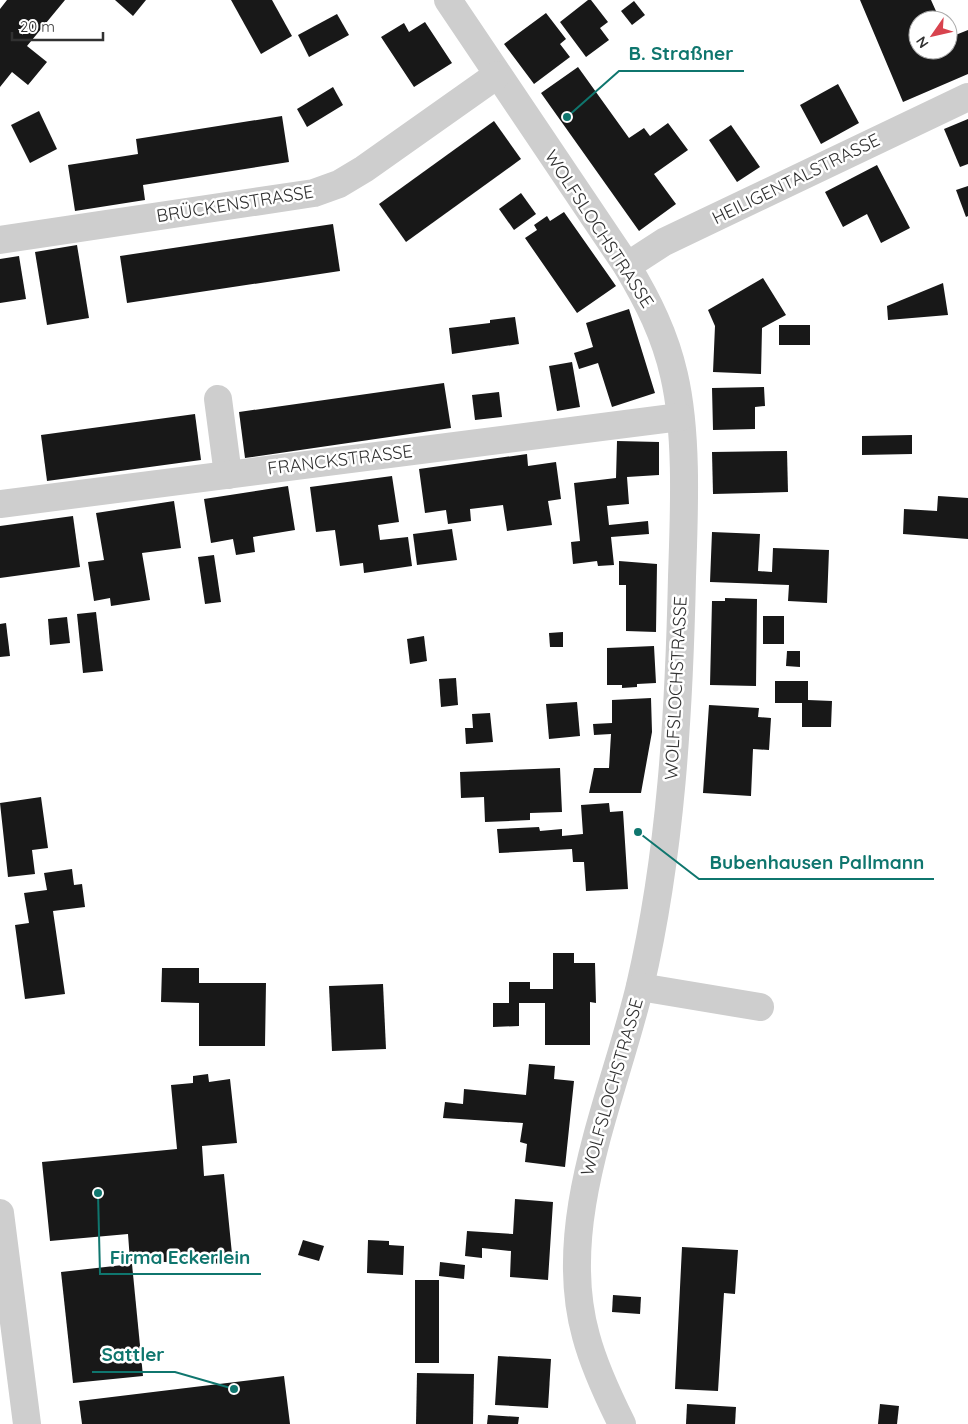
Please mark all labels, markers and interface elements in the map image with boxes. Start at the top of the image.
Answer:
scale bar [12,10,104,42]
north arrow [908,10,958,60]
text: 20 m [20,17,55,36]
text: N [912,33,933,52]
callout: B. Straßner [619,37,744,71]
text: B. Straßner [628,41,734,65]
street label: HEILIGENTALSTRASSE [708,128,883,229]
street label: WOLFSLOCHSTRASSE [540,145,659,312]
street label: BRÜCKENSTRASSE [155,180,315,227]
street label: FRANCKSTRASSE [266,439,414,480]
street label: WOLFSLOCHSTRASSE [659,596,692,780]
callout: Bubenhausen Pallmann [699,845,934,879]
text: Bubenhausen Pallmann [710,850,924,874]
street label: WOLFSLOCHSTRASSE [575,995,648,1178]
callout: Firma Eckerlein [100,1240,261,1274]
text: Firma Eckerlein [110,1245,250,1269]
callout: Sattler [92,1338,175,1372]
text: Sattler [101,1342,165,1366]

